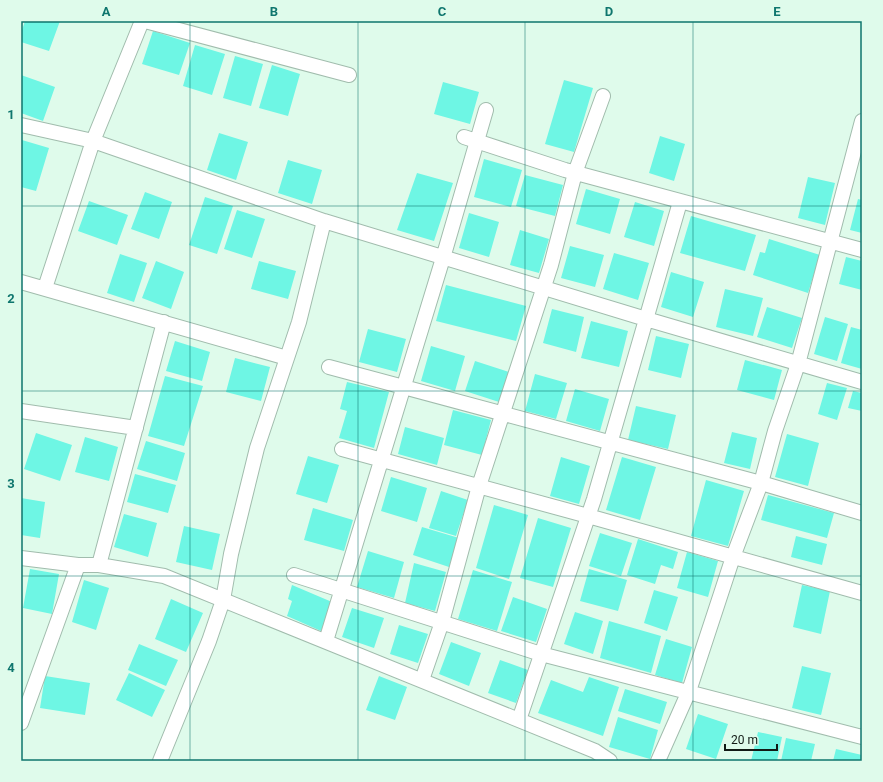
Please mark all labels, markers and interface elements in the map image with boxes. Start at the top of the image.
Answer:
text: A [102,4,111,19]
text: B [270,4,278,19]
text: C [438,4,447,19]
text: D [605,4,613,19]
text: E [773,4,781,19]
text: 1 [7,107,15,122]
text: 2 [7,291,15,306]
text: 3 [7,476,15,491]
text: 4 [7,660,15,675]
scale bar [725,726,777,752]
text: 20 m [731,733,758,747]

